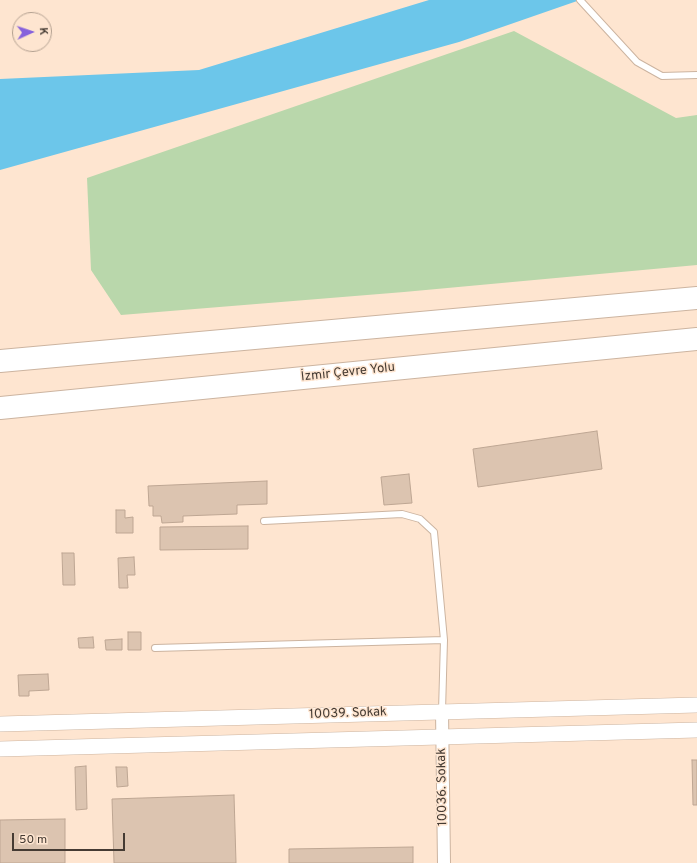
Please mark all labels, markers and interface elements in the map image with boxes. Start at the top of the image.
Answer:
north arrow [12,12,52,52]
text: K [36,27,50,36]
street label: İzmir Çevre Yolu [300,360,396,386]
street label: 10039. Sokak [309,705,387,723]
street label: 10036. Sokak [435,748,451,826]
scale bar [14,825,127,851]
text: 50 m [19,832,47,848]

